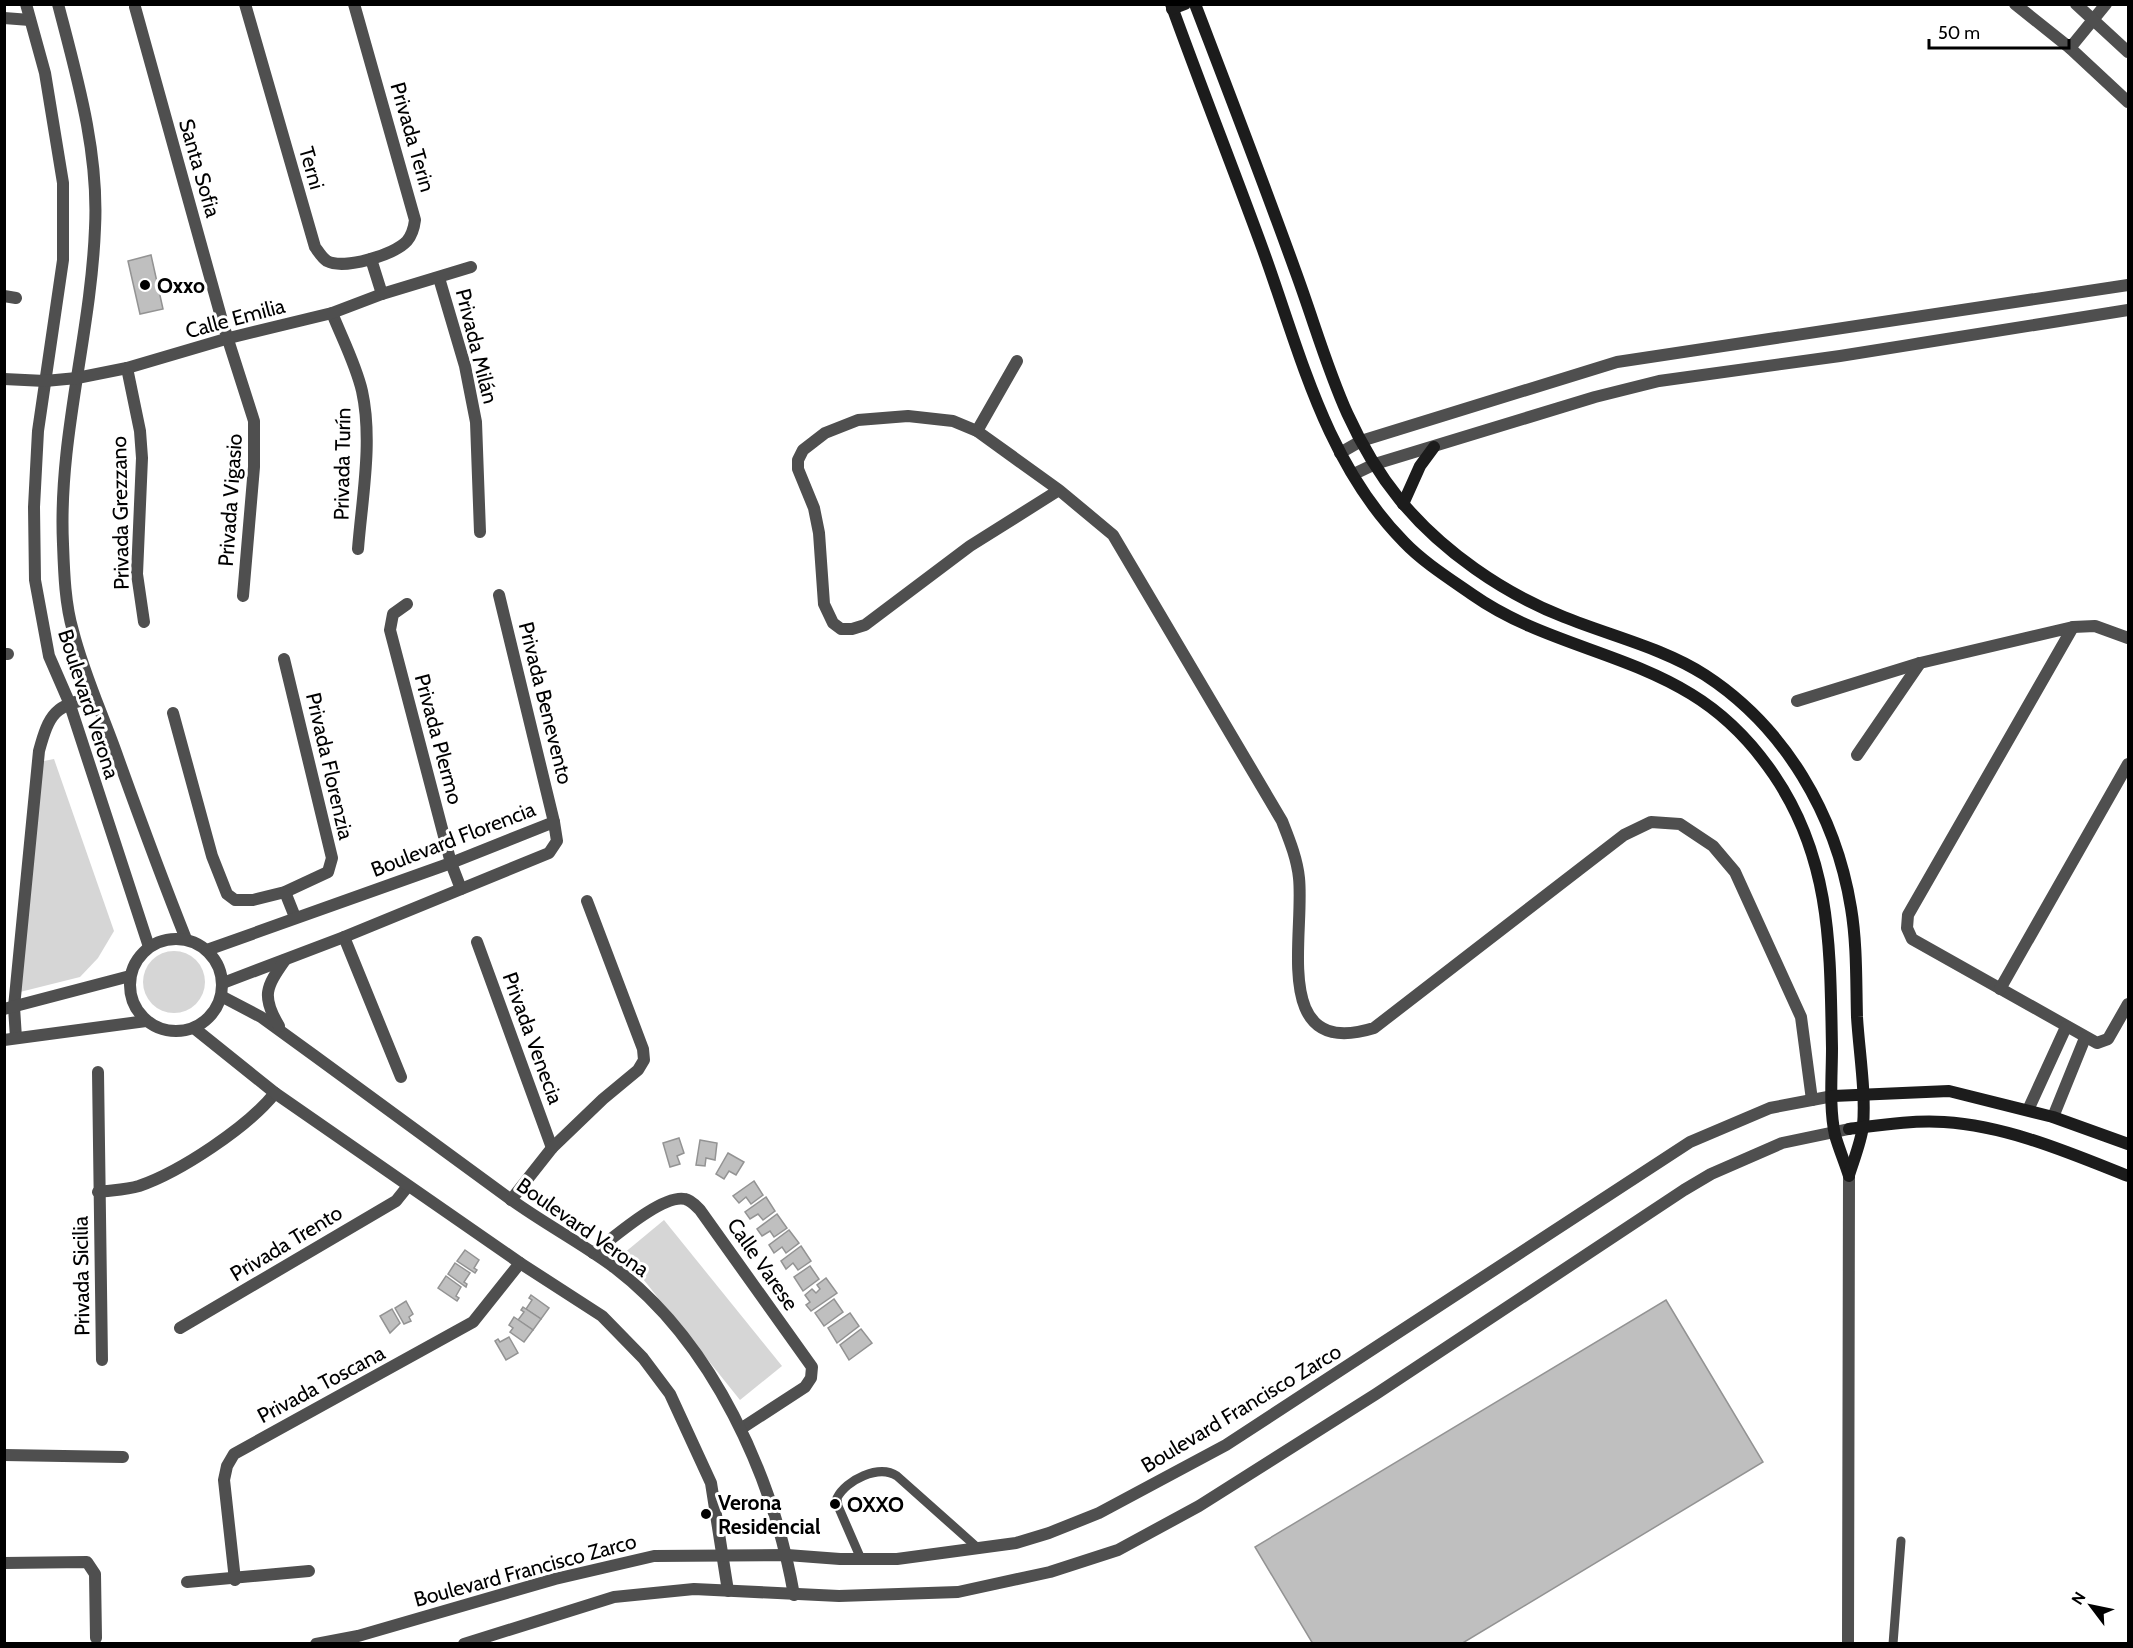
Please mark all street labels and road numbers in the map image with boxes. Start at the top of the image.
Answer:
street label: Privada Terin [385,79,441,195]
street label: Santa Sofia [174,116,226,220]
street label: Terni [294,144,330,192]
street label: Privada Milán [451,286,503,406]
street label: Calle Emilia [182,293,288,343]
street label: Privada Turín [329,407,355,521]
street label: Privada Vigasio [213,433,247,567]
street label: Privada Grezzano [106,436,134,590]
street label: Privada Benevento [514,619,578,787]
street label: Boulevard Verona [53,626,125,782]
street label: Privada Plermo [410,671,468,807]
street label: Privada Florenzia [301,690,359,842]
street label: Boulevard Florencia [367,796,539,882]
street label: Privada Venecia [498,969,568,1107]
street label: Boulevard Verona [512,1172,654,1282]
street label: Privada Trento [225,1200,347,1286]
street label: Calle Varese [722,1213,804,1315]
street label: Privada Sicilia [67,1216,95,1336]
street label: Boulevard Francisco Zarco [1136,1338,1346,1478]
street label: Privada Toscana [253,1340,389,1428]
street label: Boulevard Francisco Zarco [411,1528,639,1612]

